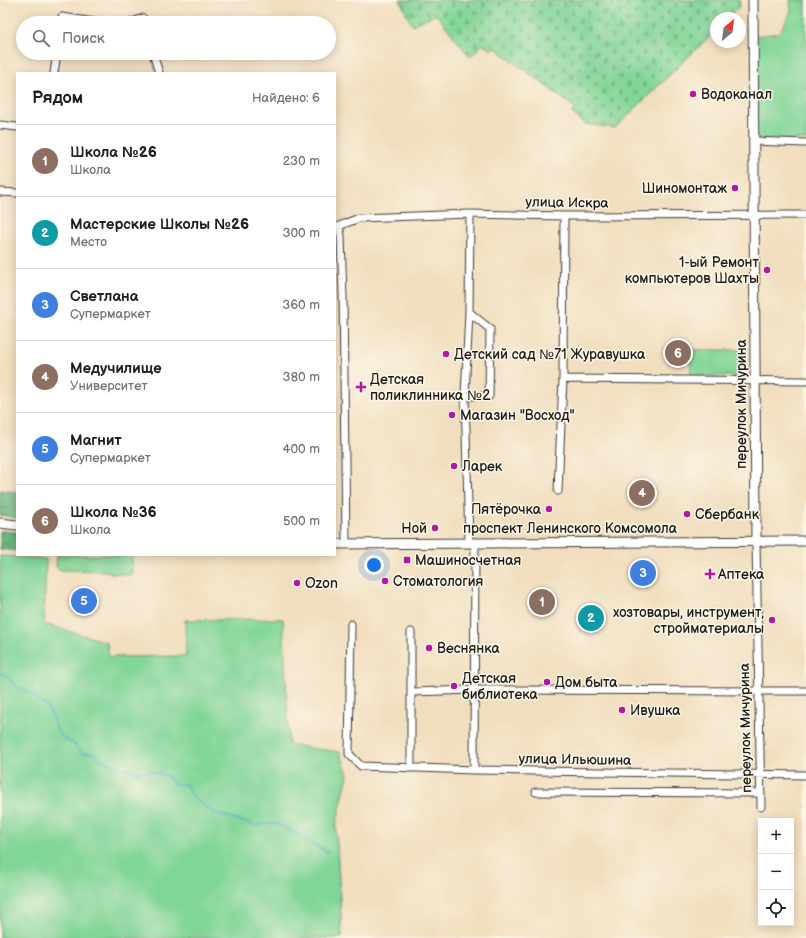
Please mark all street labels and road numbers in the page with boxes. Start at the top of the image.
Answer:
street label: улица Искра [525,193,610,212]
street label: переулок Мичурина [733,338,750,469]
street label: проспект Ленинского Комсомола [463,520,678,537]
street label: переулок Мичурина [736,662,755,793]
street label: улица Ильюшина [518,750,632,769]

